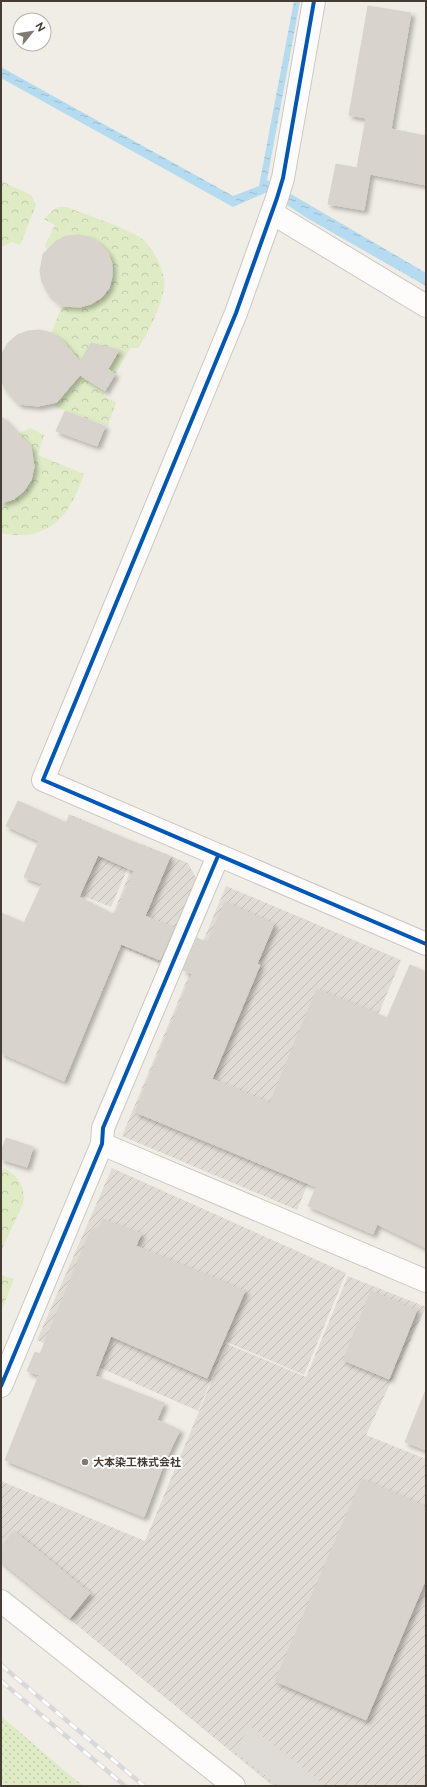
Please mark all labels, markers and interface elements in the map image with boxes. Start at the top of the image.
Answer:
north arrow [12,12,52,52]
text: N [32,20,48,34]
place label: 大本染工株式会社 [93,1456,181,1469]
marker: 大本染工株式会社 [80,1457,90,1467]

